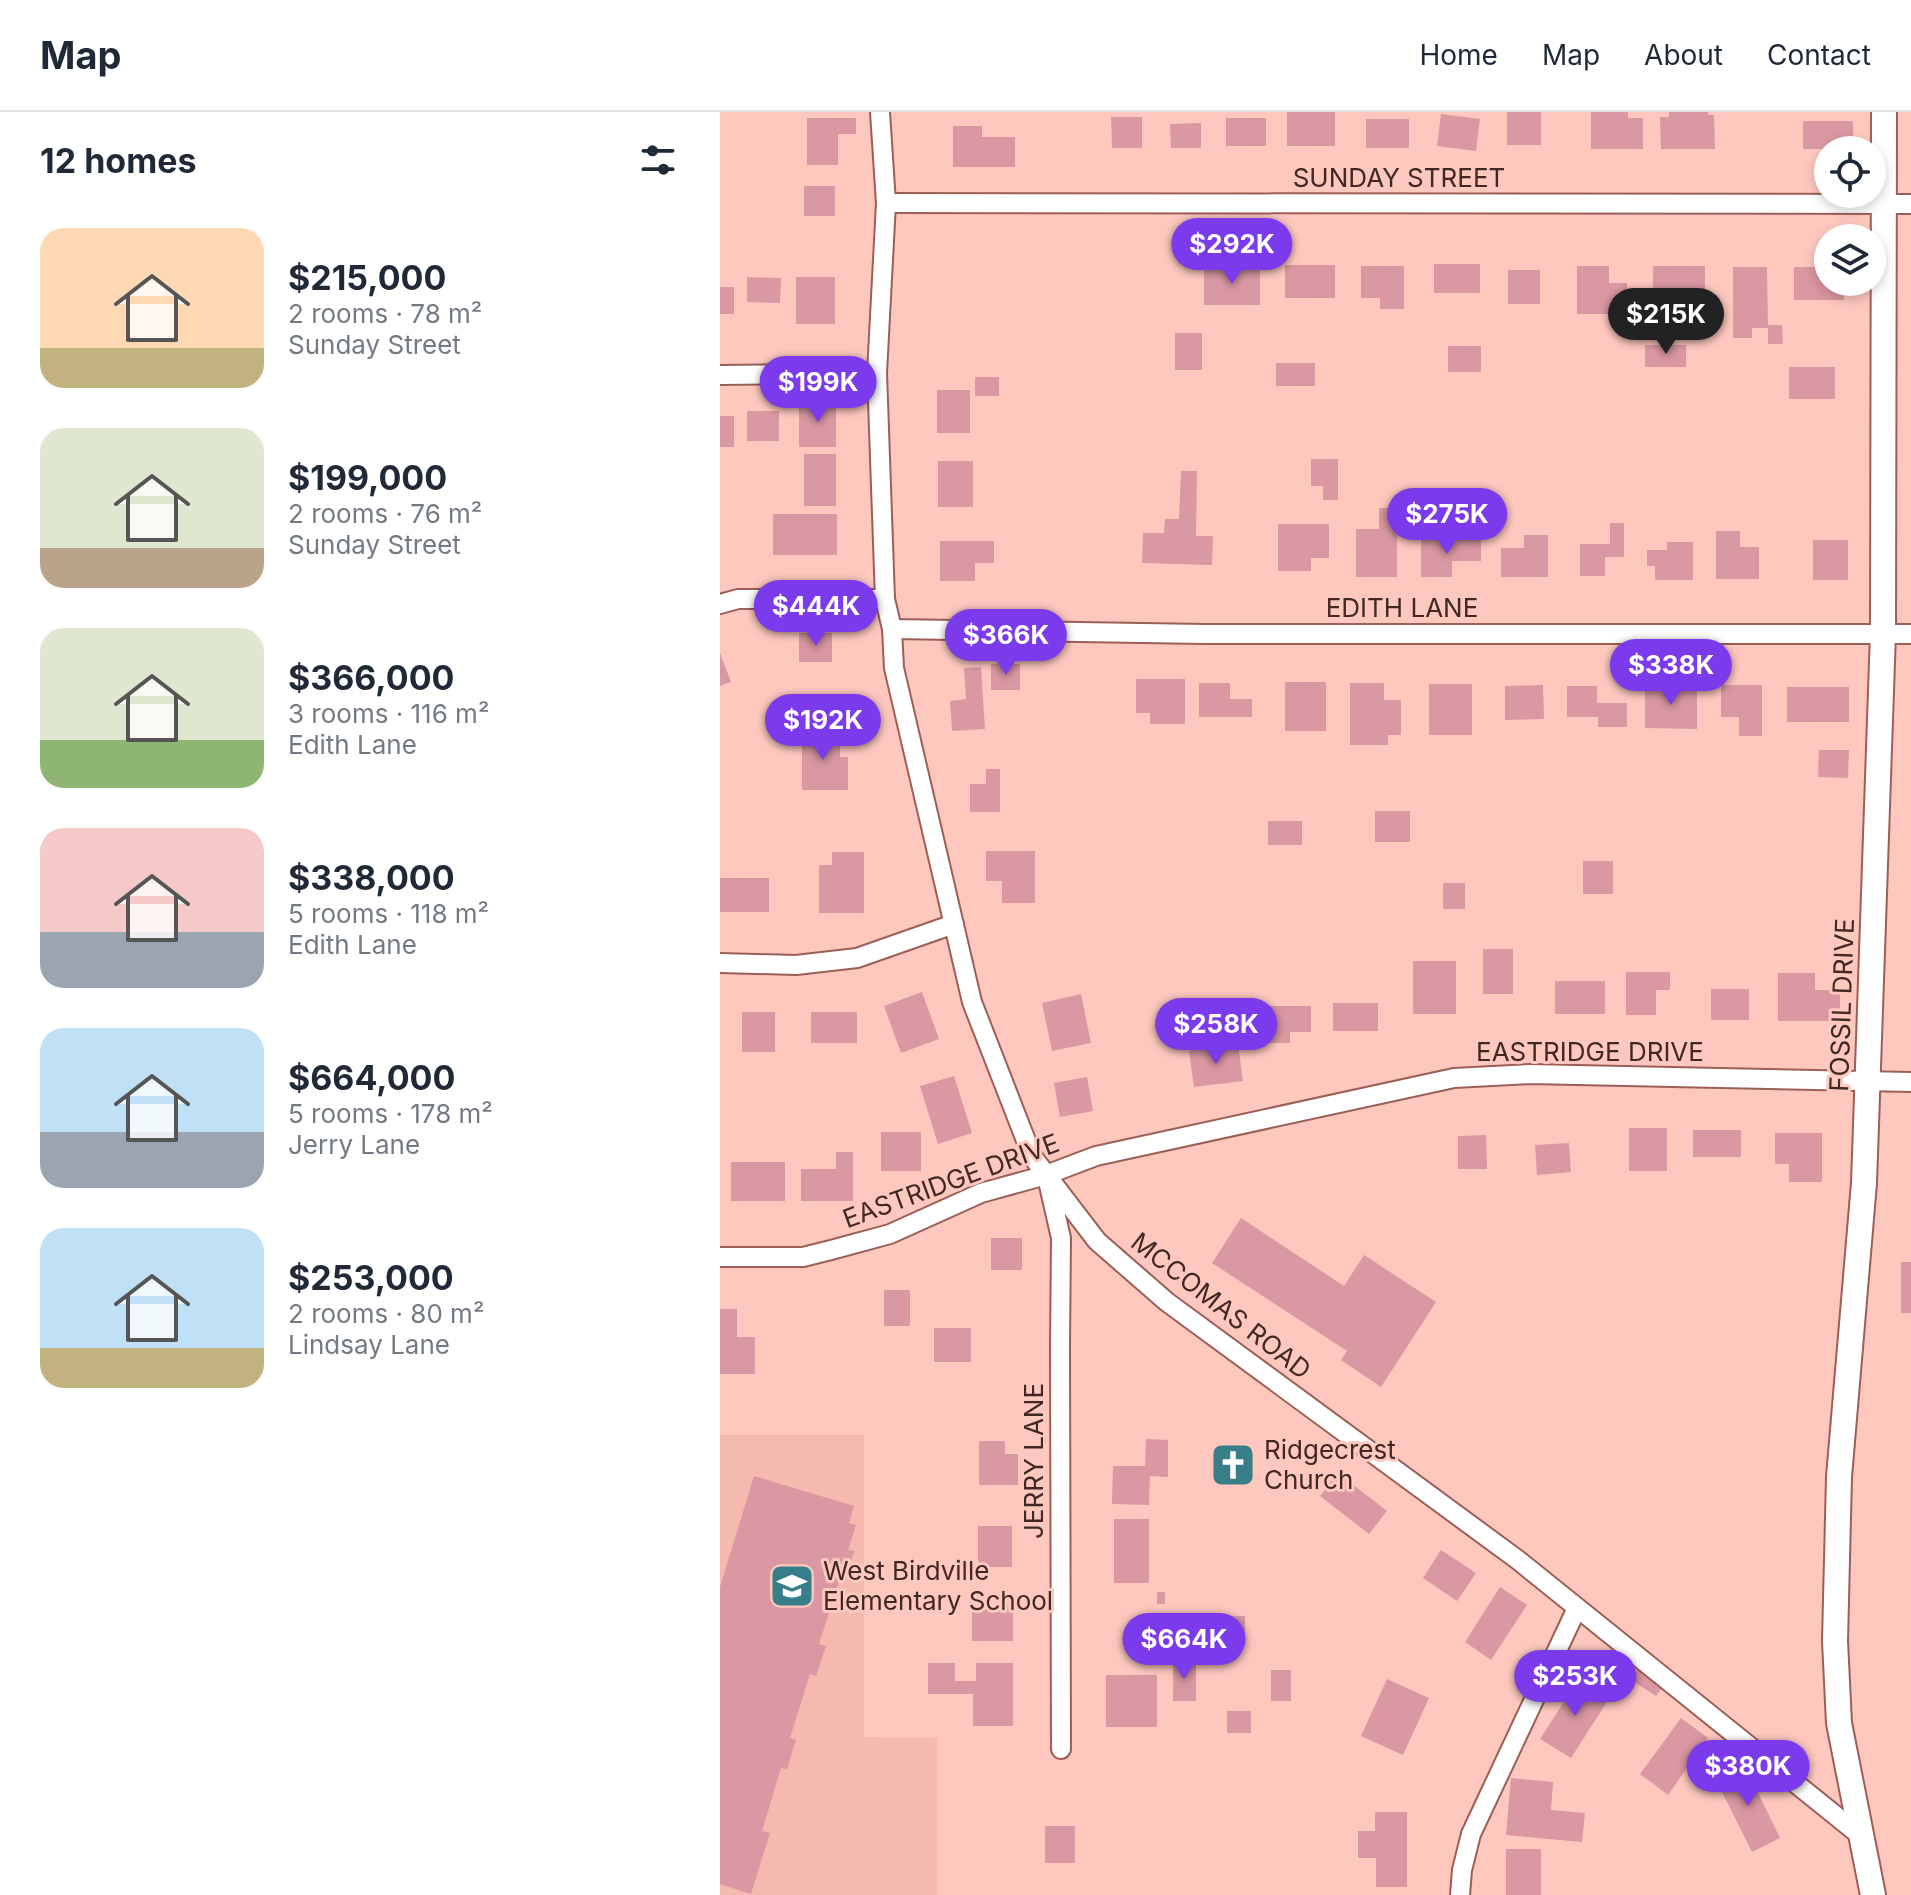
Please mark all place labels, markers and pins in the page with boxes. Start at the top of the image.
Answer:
pin: $292K [1176,218,1288,286]
pin: $215K [1610,288,1722,356]
pin: $199K [762,356,874,424]
pin: $275K [1391,488,1503,556]
pin: $444K [760,580,872,648]
pin: $366K [950,609,1062,677]
pin: $338K [1615,639,1727,707]
pin: $192K [767,694,879,762]
pin: $258K [1160,998,1272,1066]
place label: Ridgecrest Church [1264,1434,1396,1495]
church icon: Ridgecrest Church [1209,1441,1257,1489]
place label: West Birdville Elementary School [823,1555,1053,1616]
school or university icon: West Birdville Elementary School [768,1562,816,1610]
pin: $664K [1128,1613,1240,1681]
pin: $253K [1519,1650,1631,1718]
pin: $380K [1692,1740,1804,1808]

